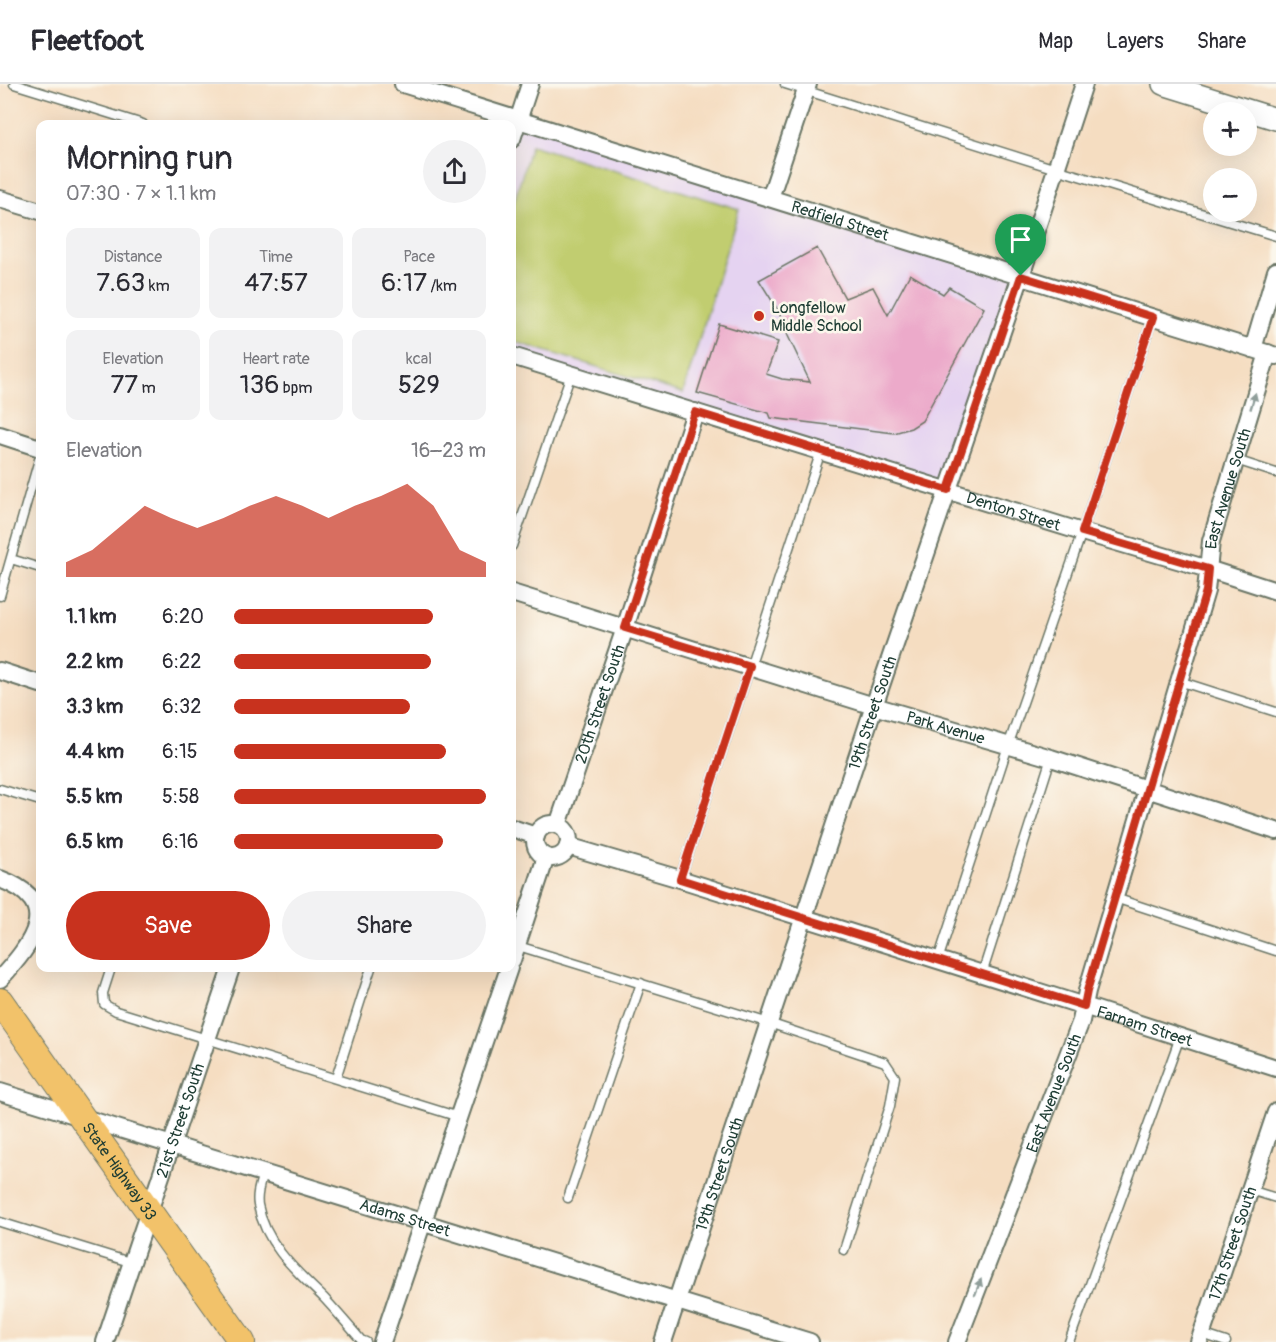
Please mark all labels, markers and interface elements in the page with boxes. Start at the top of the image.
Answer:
text: Fleetfoot [30,24,143,59]
text: Map [1038,28,1073,55]
text: Layers [1106,28,1164,55]
text: Share [1197,28,1246,55]
map controls [1203,102,1257,222]
button: + [1203,102,1257,156]
text: Morning run [66,138,233,179]
button: share [423,140,486,203]
button: − [1203,168,1257,222]
text: 07:30 · 7 × 1.1 km [66,181,216,206]
street label: Redfield Street [789,197,892,246]
pin [995,214,1046,276]
icon: arrive [1004,223,1037,256]
text: Distance [104,247,162,267]
text: Time [259,247,293,267]
text: Pace [403,247,435,267]
text: 7.63 [96,267,145,299]
text: 47:57 [244,267,308,299]
text: 6:17 [381,267,427,299]
text: km [145,276,170,296]
text: /km [427,276,457,296]
place label: Longfellow Middle School [771,298,862,336]
marker: Longfellow Middle School [752,309,766,323]
text: Elevation [103,349,163,369]
text: Heart rate [242,349,310,369]
text: kcal [406,349,432,369]
text: 77 [110,369,138,401]
text: 136 [240,369,279,401]
text: 529 [398,369,440,401]
text: m [138,378,156,398]
text: bpm [279,378,312,398]
one-way arrow [1249,392,1258,410]
street label: East Avenue South [1201,426,1256,550]
text: Elevation [66,438,142,463]
text: 16–23 m [411,438,486,463]
street label: Denton Street [964,488,1063,536]
text: 1.1 km [66,604,116,629]
text: 6:20 [162,604,204,629]
street label: 20th Street South [571,642,630,766]
text: 2.2 km [66,649,123,674]
text: 6:22 [162,649,201,674]
street label: 19th Street South [845,654,901,773]
text: 3.3 km [66,694,123,719]
text: 6:32 [162,694,201,719]
street label: Park Avenue [904,707,987,749]
text: 4.4 km [66,739,124,764]
text: 6:15 [162,739,198,764]
text: 5.5 km [66,784,123,809]
text: 5:58 [162,784,199,809]
text: 6.5 km [66,829,123,854]
text: 6:16 [162,829,198,854]
button: Save [66,891,270,960]
button: Share [282,891,486,960]
street label: Farnam Street [1094,1002,1195,1052]
street label: East Avenue South [1022,1031,1086,1155]
street label: 21st Street South [152,1061,209,1180]
street label: 19th Street South [691,1115,748,1234]
street label: State Highway 33 [78,1118,161,1224]
street label: 17th Street South [1205,1184,1261,1303]
street label: Adams Street [357,1195,453,1242]
one-way arrow [974,1278,984,1296]

